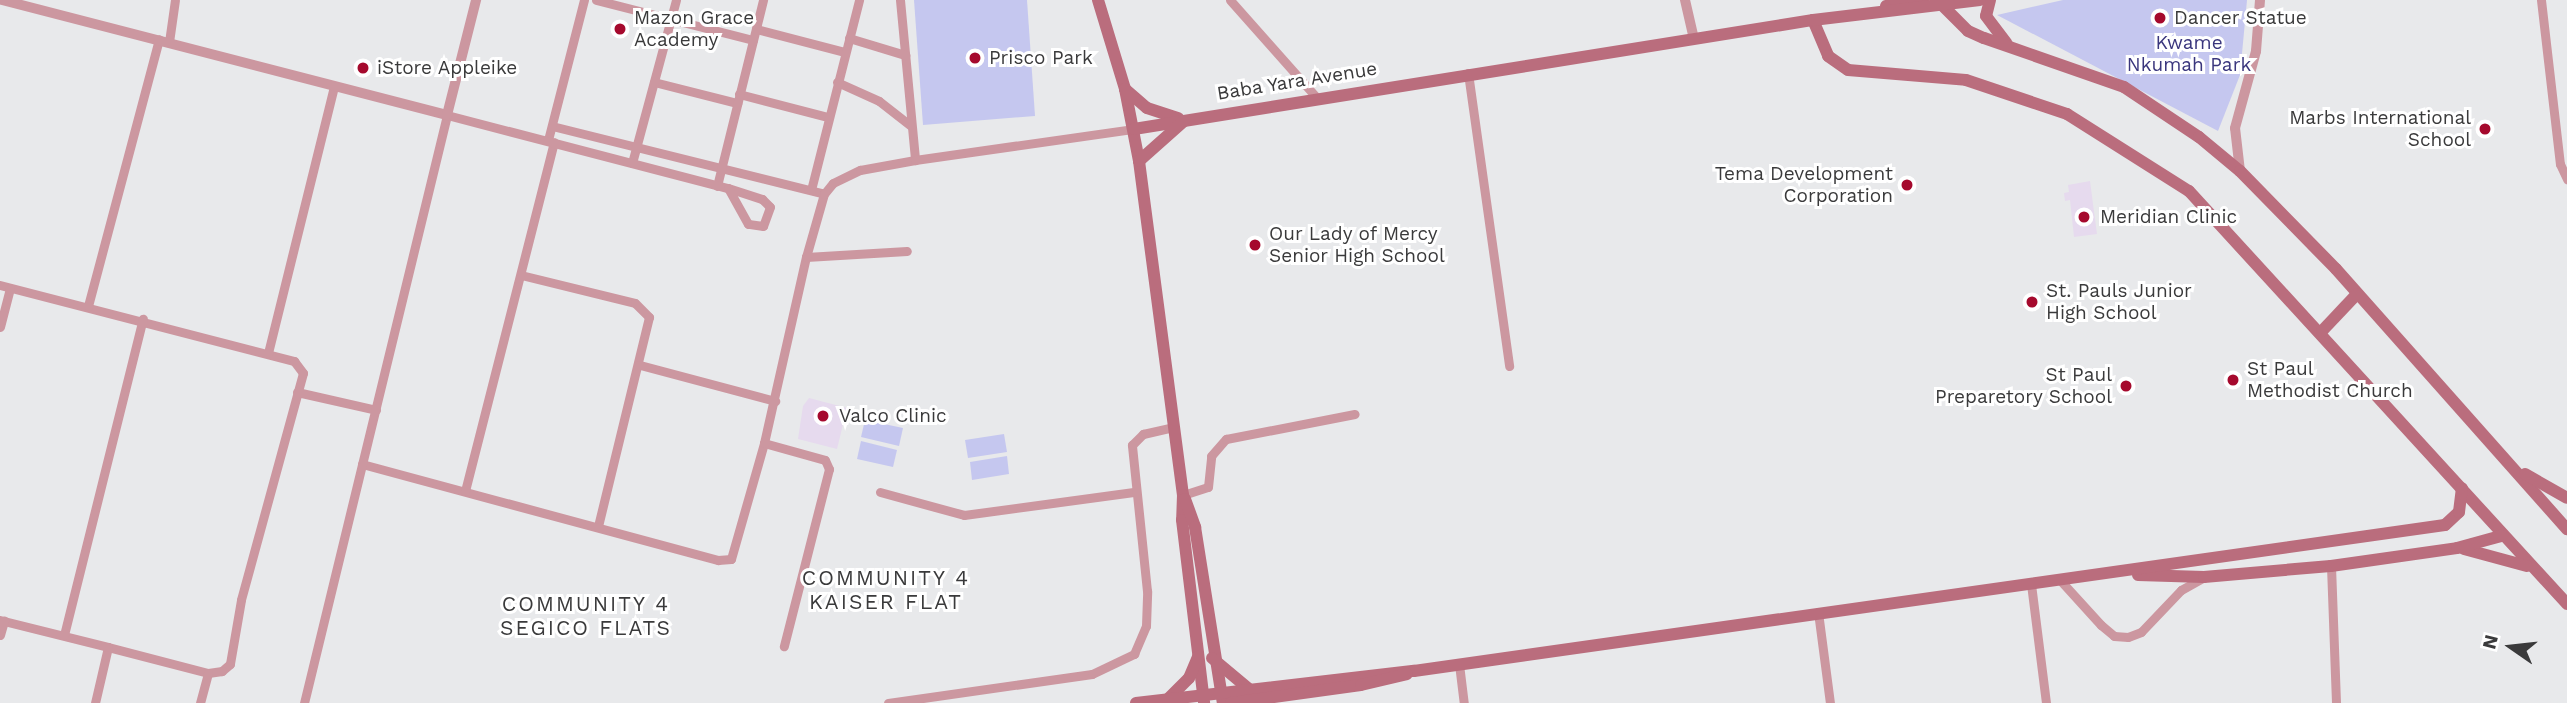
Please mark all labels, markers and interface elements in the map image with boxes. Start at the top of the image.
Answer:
place label: Mazon Grace Academy [634,7,754,51]
place label: Dancer Statue [2174,7,2307,29]
marker: Dancer Statue [2152,10,2168,26]
marker: Mazon Grace Academy [612,21,628,37]
park label: Kwame Nkumah Park [2127,32,2251,76]
place label: Prisco Park [989,47,1093,69]
marker: Prisco Park [967,50,983,66]
place label: iStore Appleike [377,57,518,79]
street label: Baba Yara Avenue [1214,57,1380,105]
marker: iStore Appleike [355,60,371,76]
place label: Marbs International School [2289,107,2471,151]
marker: Marbs International School [2477,121,2493,137]
place label: Tema Development Corporation [1714,163,1893,207]
marker: Tema Development Corporation [1899,177,1915,193]
place label: Meridian Clinic [2100,206,2237,228]
marker: Meridian Clinic [2074,207,2094,227]
place label: Our Lady of Mercy Senior High School [1269,223,1445,267]
marker: Our Lady of Mercy Senior High School [1247,237,1263,253]
place label: St. Pauls Junior High School [2046,280,2192,324]
marker: St. Pauls Junior High School [2024,294,2040,310]
place label: St Paul Methodist Church [2247,358,2413,402]
place label: St Paul Preparetory School [1935,364,2112,408]
marker: St Paul Methodist Church [2225,372,2241,388]
marker: St Paul Preparetory School [2118,378,2134,394]
place label: Valco Clinic [839,405,947,427]
marker: Valco Clinic [813,406,833,426]
district label: COMMUNITY 4 KAISER FLAT [803,565,969,615]
district label: COMMUNITY 4 SEGICO FLATS [501,591,671,641]
north arrow [2476,612,2546,682]
text: N [2477,632,2503,651]

